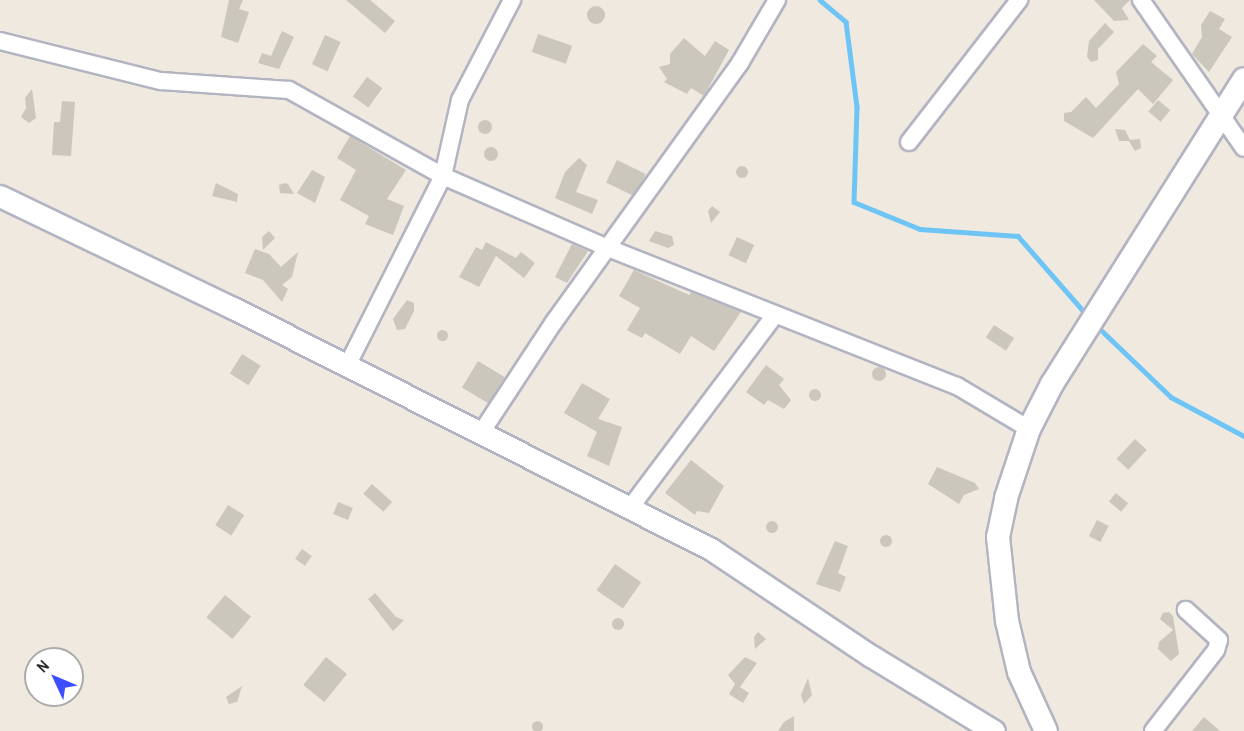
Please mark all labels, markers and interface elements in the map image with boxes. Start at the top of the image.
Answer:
north arrow [24,647,84,707]
text: N [31,655,54,677]

